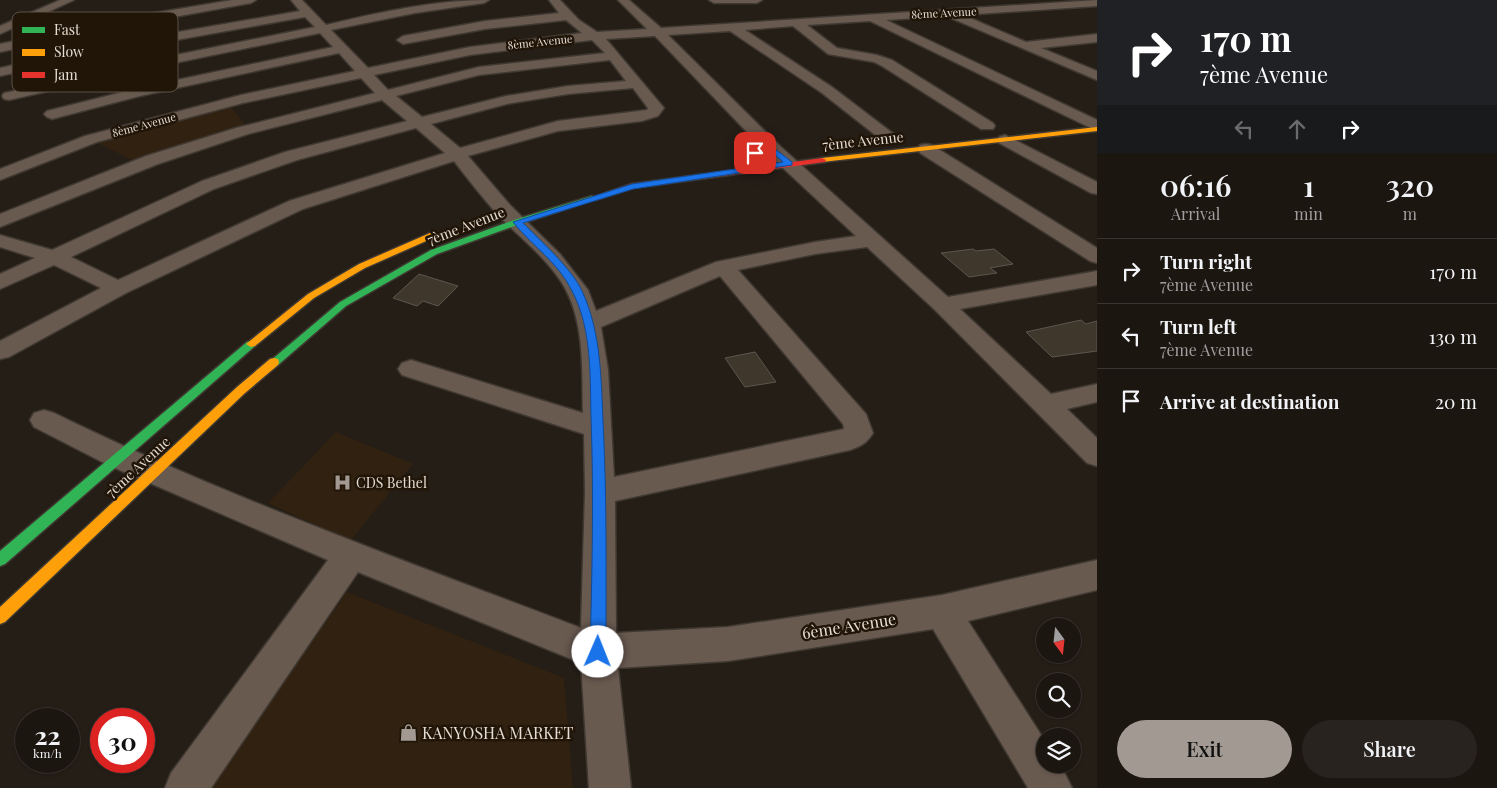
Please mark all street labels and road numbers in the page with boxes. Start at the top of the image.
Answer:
street label: 8ème Avenue [911,3,977,22]
street label: 8ème Avenue [507,31,574,52]
street label: 8ème Avenue [110,109,178,140]
street label: 7ème Avenue [821,127,904,154]
street label: 7ème Avenue [424,202,507,249]
street label: 7ème Avenue [101,432,174,501]
street label: 6ème Avenue [800,608,897,643]

